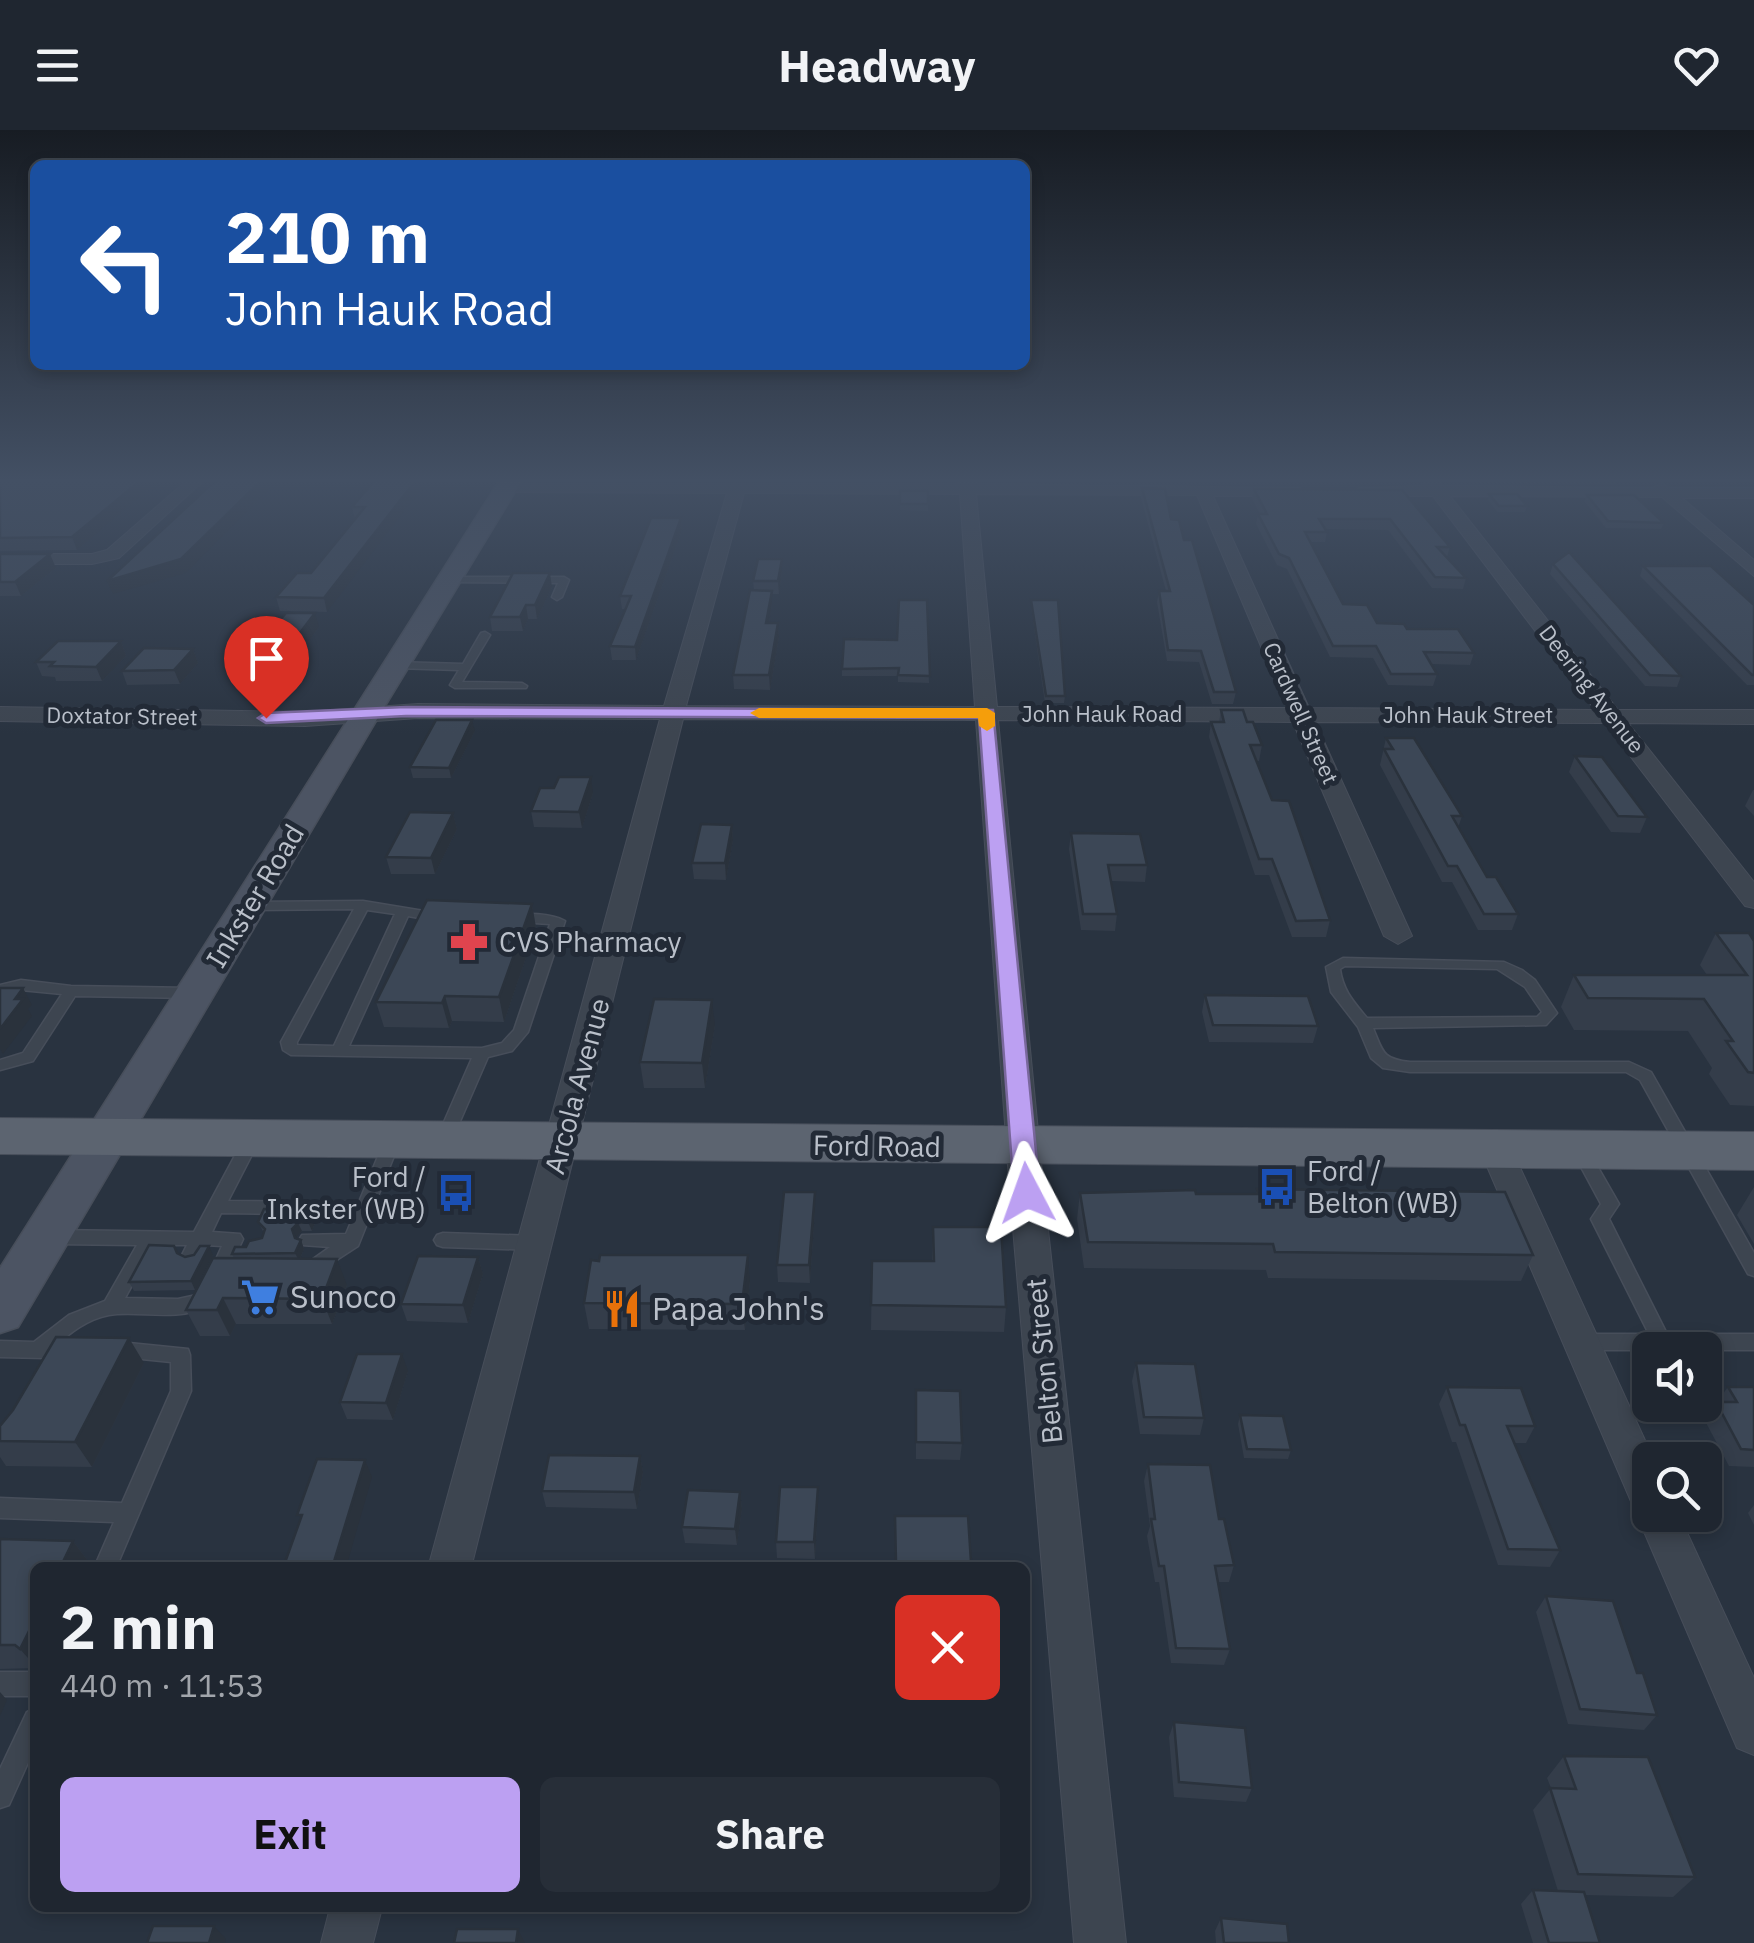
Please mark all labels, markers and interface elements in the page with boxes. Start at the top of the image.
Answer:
text: Headway [778,36,976,94]
icon: menu [30,38,85,93]
icon: heart [1669,38,1724,93]
text: 210 m [225,191,430,282]
icon: left [60,200,190,330]
text: John Hauk Road [225,279,554,337]
pin [224,616,309,719]
street label: Deering Avenue [1533,619,1652,759]
icon: arrive [239,631,294,686]
street label: Cardwell Street [1257,637,1346,788]
street label: John Hauk Road [1022,699,1182,728]
street label: Doxtator Street [46,700,198,731]
street label: John Hauk Street [1383,700,1553,729]
street label: Inkster Road [197,817,312,974]
pharmacy icon: CVS Pharmacy [448,921,490,963]
place label: CVS Pharmacy [499,923,682,960]
street label: Arcola Avenue [535,994,618,1178]
street label: Ford Road [813,1126,941,1165]
position arrow [975,1141,1079,1245]
place label: Ford / Belton (WB) [1307,1152,1459,1221]
place label: Ford / Inkster (WB) [266,1158,426,1227]
bus stop icon: Ford / Belton (WB) [1256,1166,1298,1208]
bus stop icon: Ford / Inkster (WB) [435,1172,477,1214]
place label: Sunoco [290,1275,397,1317]
supermarket icon: Sunoco [239,1276,281,1318]
street label: Belton Street [1016,1277,1071,1445]
place label: Papa John's [652,1287,825,1329]
restaurant icon: Papa John's [601,1288,643,1330]
map controls [1632,1332,1722,1532]
button: sound [1632,1332,1722,1422]
button: search [1632,1442,1722,1532]
text: 2 min [60,1587,217,1666]
button: close [895,1595,1000,1700]
text: 440 m · 11:53 [60,1664,265,1706]
button: Exit [60,1777,520,1892]
button: Share [540,1777,1000,1892]

